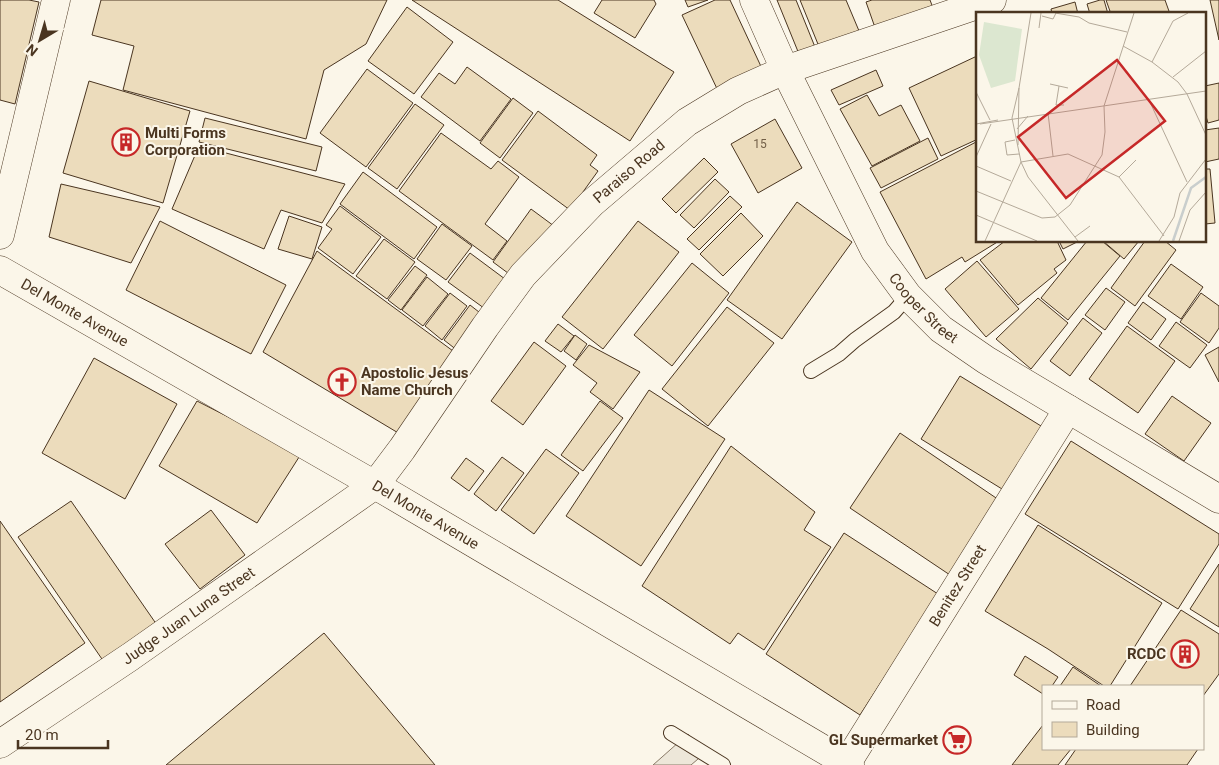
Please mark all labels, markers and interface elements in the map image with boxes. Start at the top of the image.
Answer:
inset map [976,12,1206,242]
north arrow [15,15,65,65]
text: N [23,41,41,60]
place label: Multi Forms Corporation [145,124,226,159]
building icon: Multi Forms Corporation [111,127,141,157]
street label: Paraiso Road [589,136,669,207]
house number: 15 [753,137,767,151]
street label: Cooper Street [885,269,962,347]
street label: Del Monte Avenue [18,275,132,351]
place label: Apostolic Jesus Name Church [361,364,469,399]
church icon: Apostolic Jesus Name Church [327,367,357,397]
street label: Del Monte Avenue [369,476,482,553]
street label: Benitez Street [925,541,990,630]
street label: Judge Juan Luna Street [119,563,258,669]
building icon: RCDC [1170,639,1200,669]
place label: RCDC [1127,645,1166,663]
legend [1042,685,1204,750]
text: Road [1086,696,1120,714]
scale bar [18,718,108,750]
text: Building [1086,721,1140,739]
supermarket icon: GL Supermarket [942,725,972,755]
text: 20 m [25,726,59,744]
place label: GL Supermarket [829,731,938,749]

